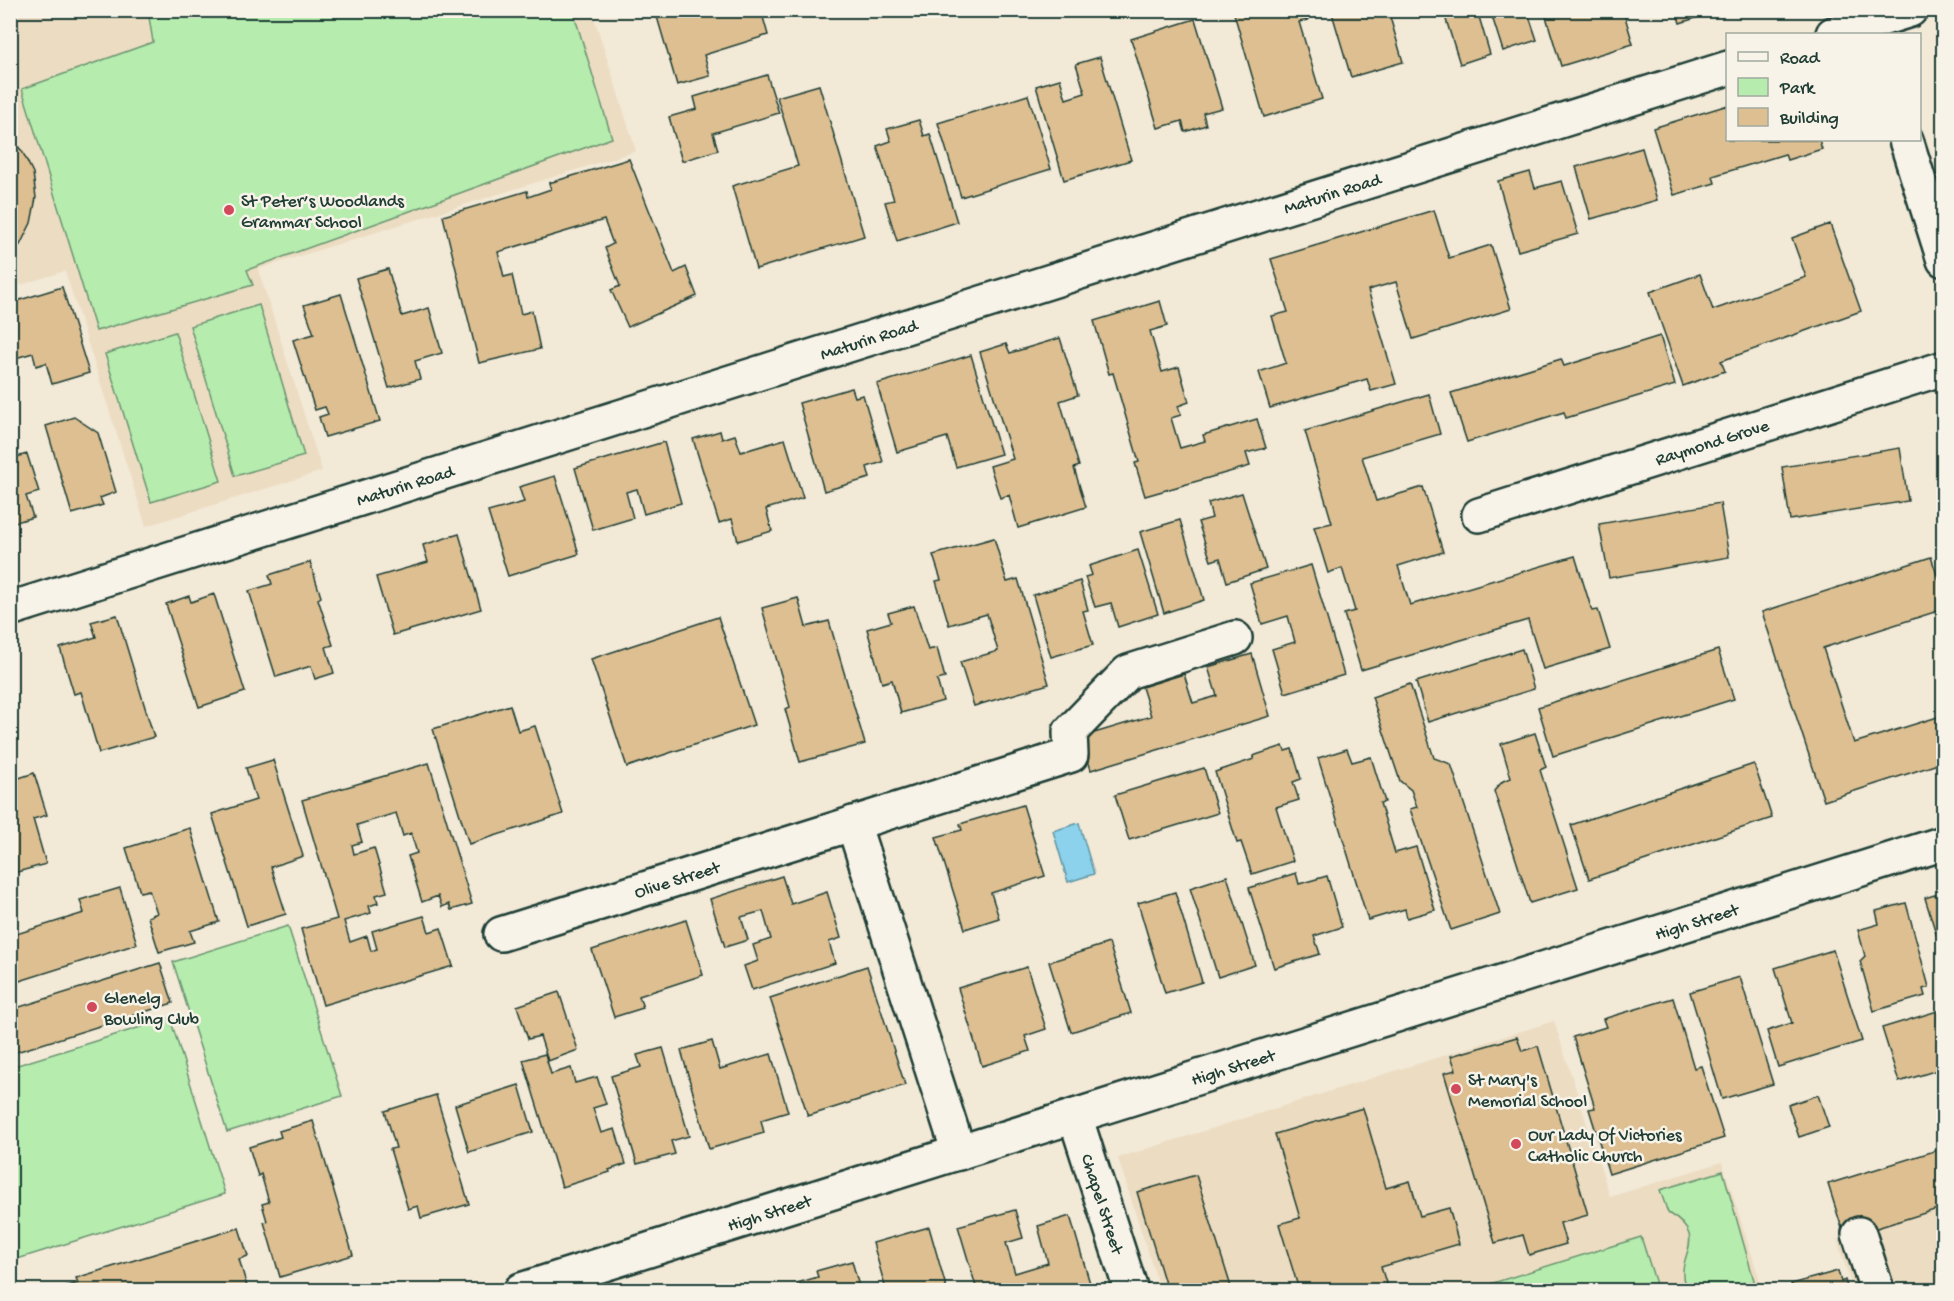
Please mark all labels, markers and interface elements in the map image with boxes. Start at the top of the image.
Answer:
legend [1726,33,1921,141]
text: Road [1780,49,1821,70]
text: Park [1779,79,1816,100]
text: Building [1779,109,1839,130]
street label: Maturin Road [1282,170,1385,220]
place label: St Peter’s Woodlands Grammar School [241,192,405,234]
marker: St Peter’s Woodlands Grammar School [222,203,236,217]
street label: Maturin Road [818,315,922,366]
street label: Raymond Grove [1653,416,1773,472]
street label: Maturin Road [354,461,458,512]
street label: Olive Street [632,858,724,904]
street label: High Street [1653,900,1743,946]
place label: Glenelg Bowling Club [103,989,200,1031]
marker: Glenelg Bowling Club [85,1000,99,1014]
street label: High Street [1189,1045,1279,1092]
place label: St Mary's Memorial School [1468,1071,1587,1113]
marker: St Mary's Memorial School [1449,1082,1463,1096]
place label: Our Lady Of Victories Catholic Church [1528,1126,1683,1168]
marker: Our Lady Of Victories Catholic Church [1509,1137,1523,1151]
street label: Chapel Street [1075,1152,1127,1259]
street label: High Street [725,1191,816,1237]

